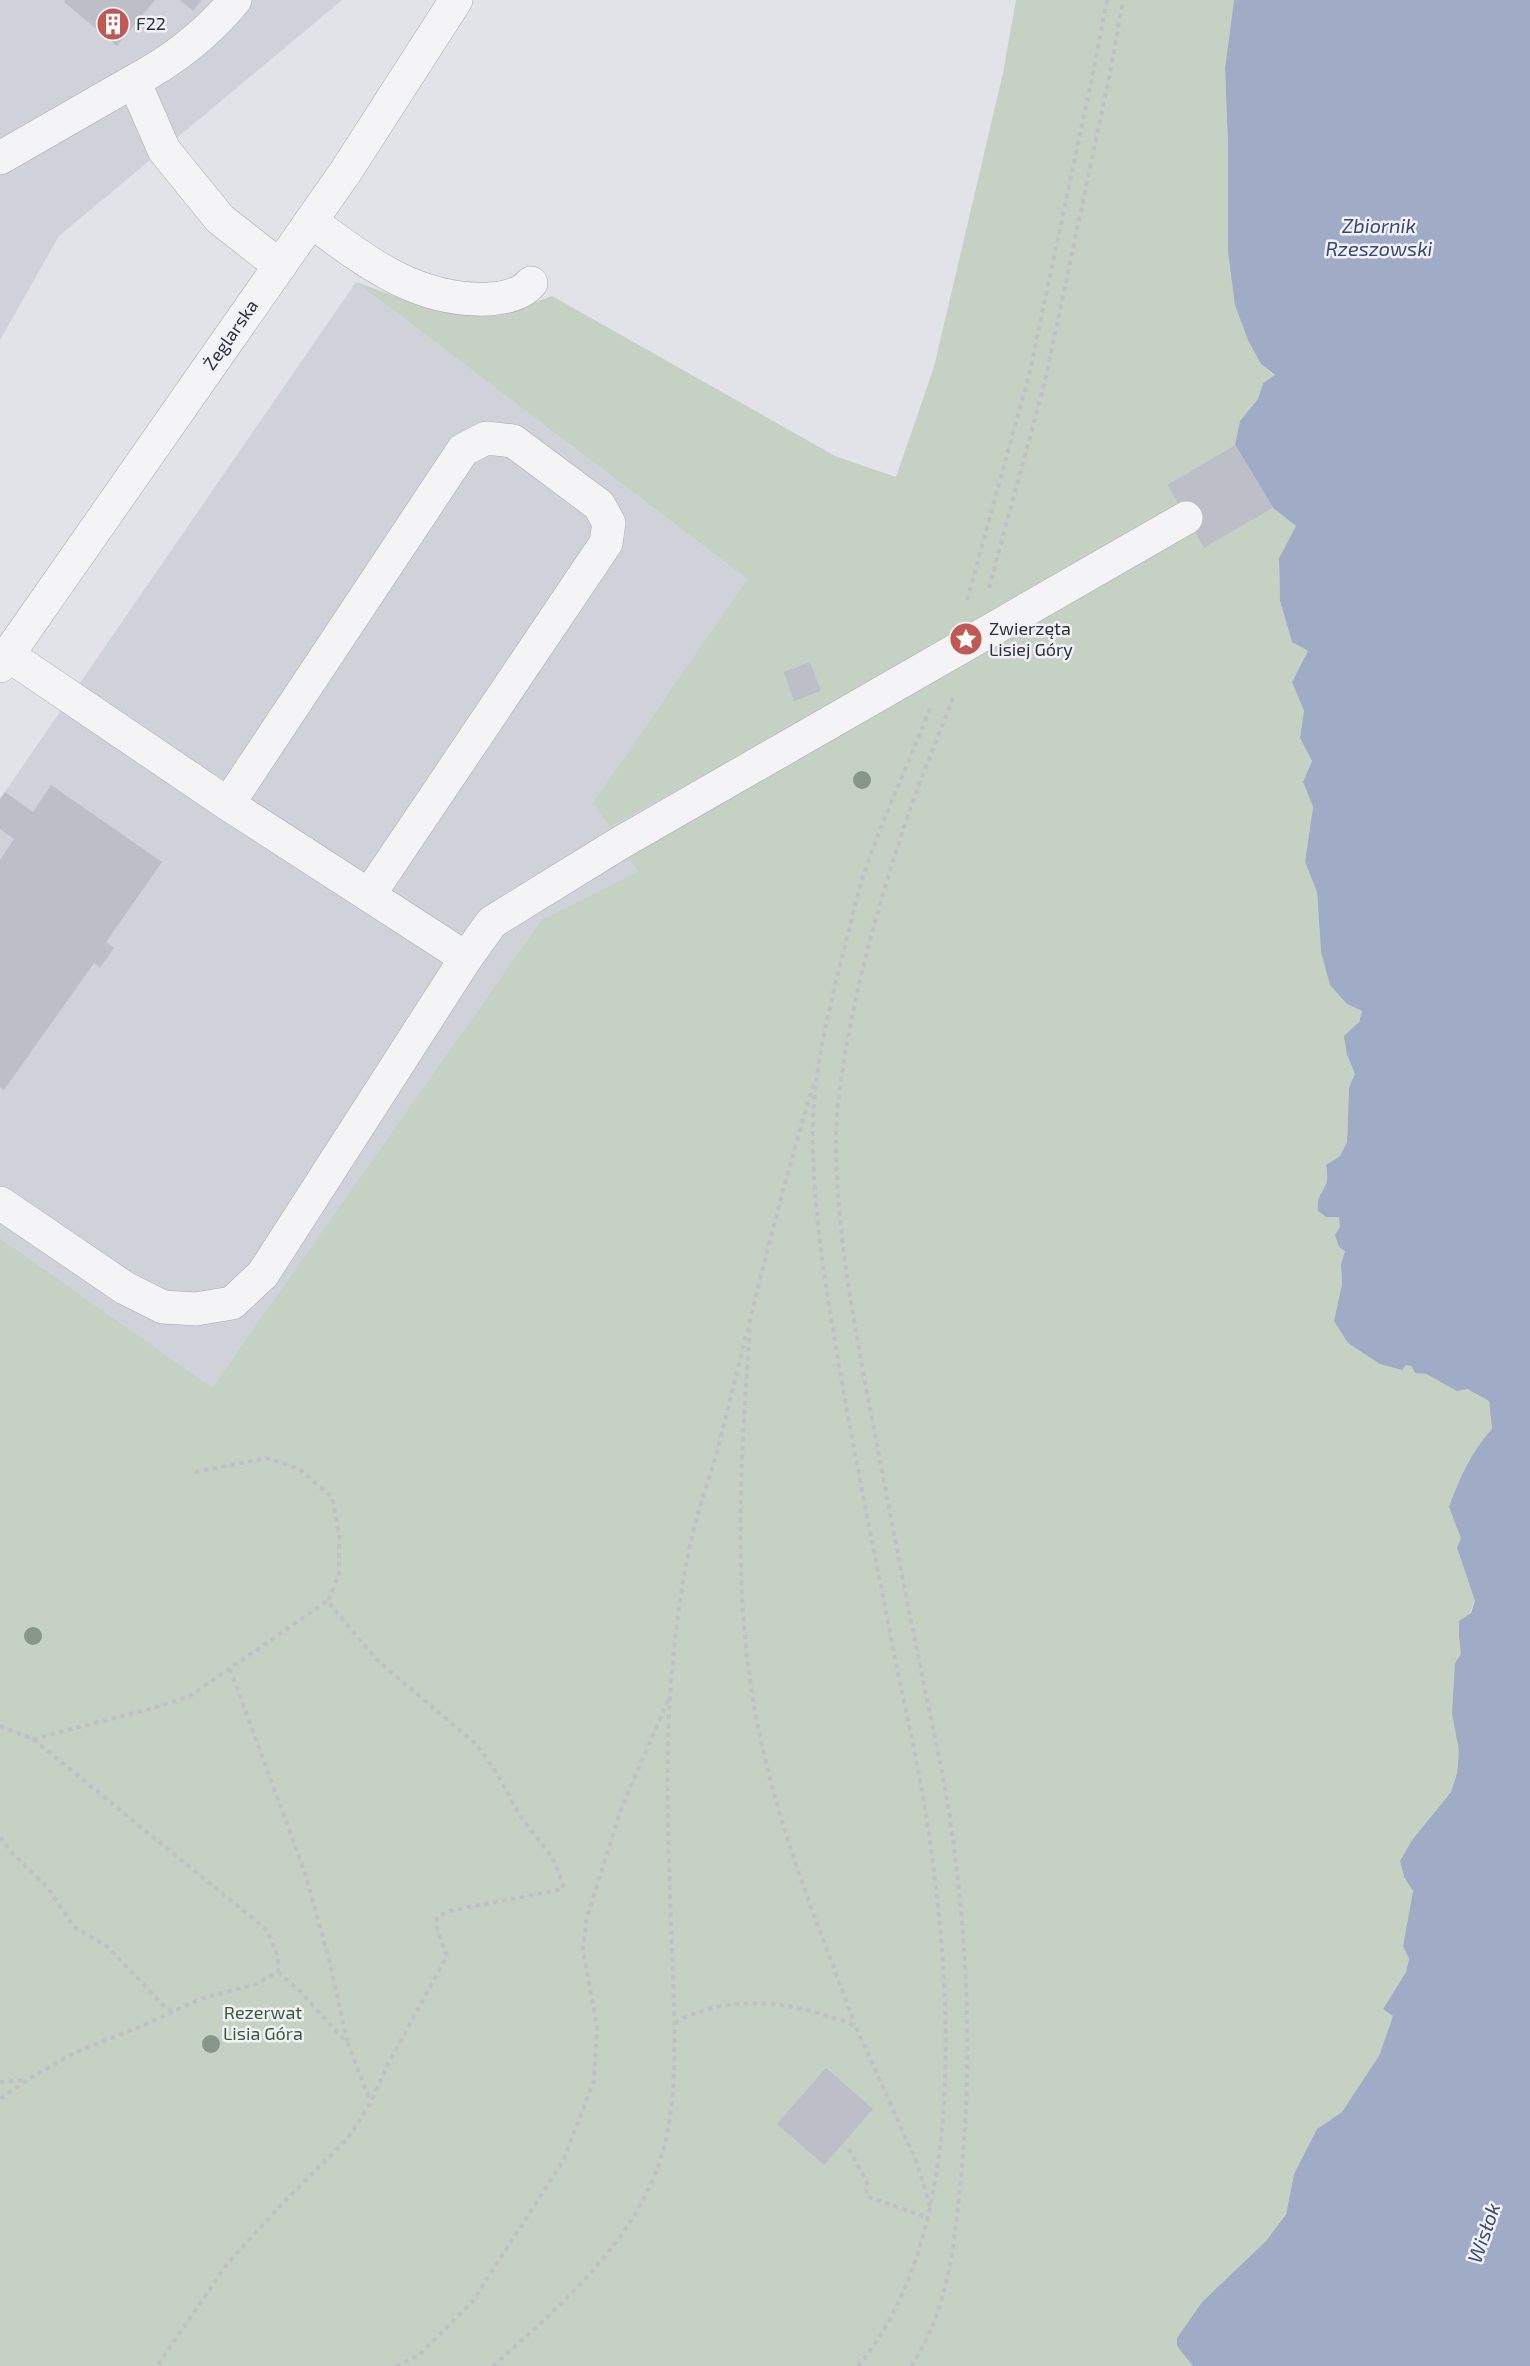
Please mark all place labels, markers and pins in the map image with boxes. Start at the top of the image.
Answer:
building icon: F22 [95,6,131,42]
place label: F22 [136,12,166,34]
place label: Zwierzęta Lisiej Góry [989,617,1073,660]
place icon: Zwierzęta Lisiej Góry [948,621,984,657]

